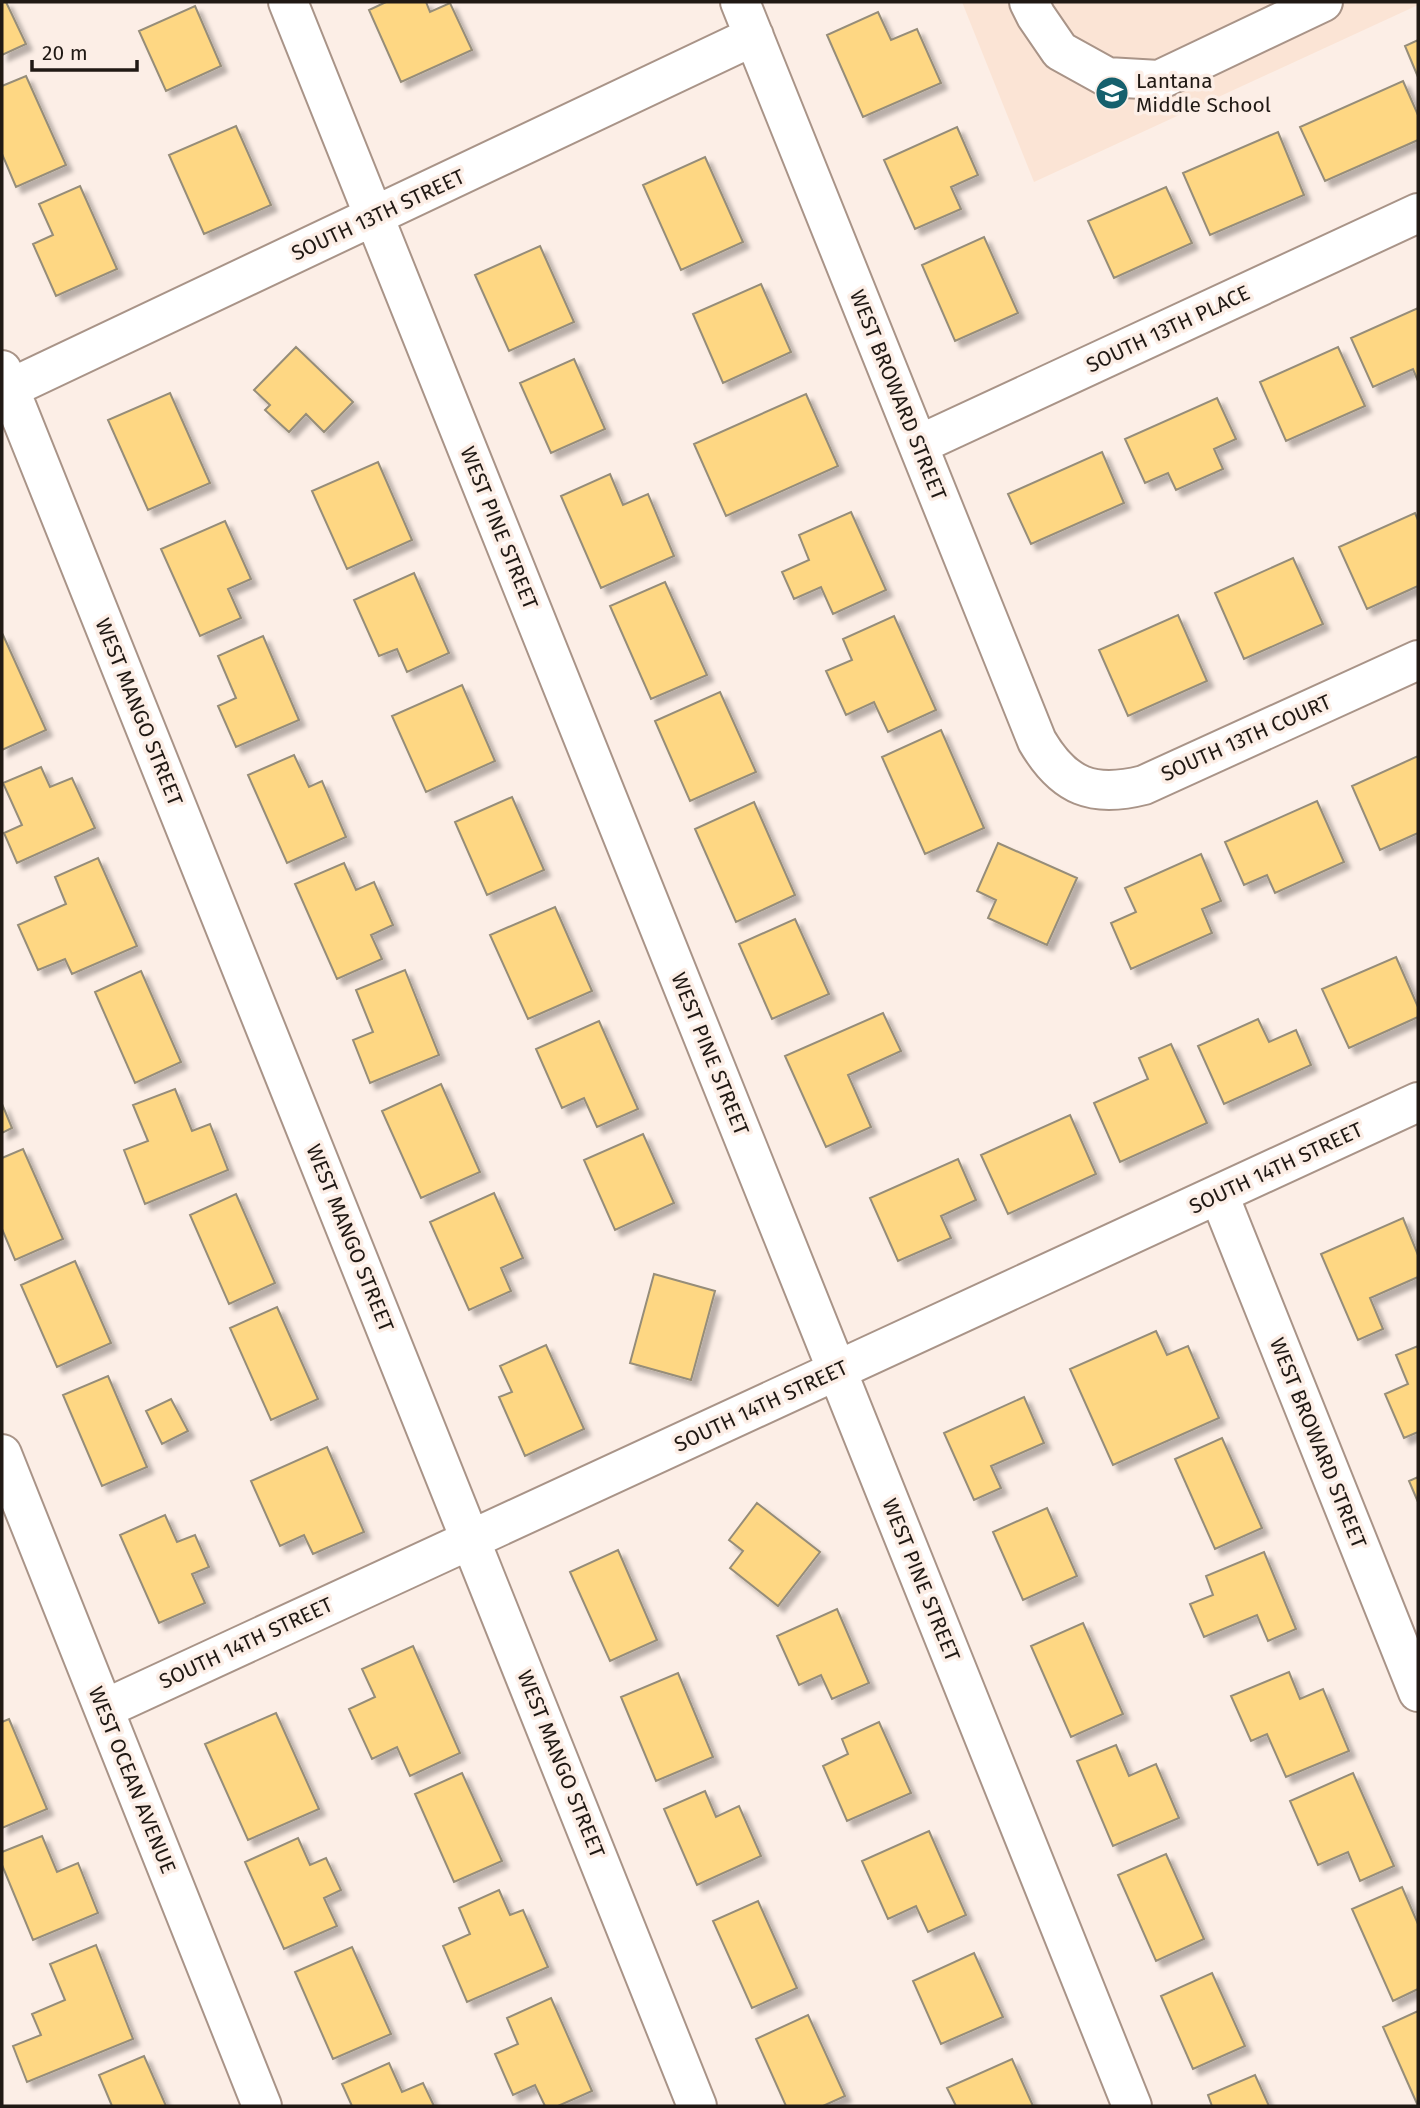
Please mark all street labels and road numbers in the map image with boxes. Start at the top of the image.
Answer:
street label: SOUTH 13TH STREET [287,163,469,267]
street label: SOUTH 13TH PLACE [1082,280,1254,378]
street label: WEST BROWARD STREET [844,286,952,504]
street label: WEST PINE STREET [455,443,544,613]
street label: WEST MANGO STREET [90,615,189,810]
street label: SOUTH 13TH COURT [1157,689,1335,787]
street label: WEST PINE STREET [666,969,755,1139]
street label: SOUTH 14TH STREET [1185,1116,1367,1220]
street label: WEST MANGO STREET [301,1141,400,1336]
street label: WEST BROWARD STREET [1264,1334,1372,1552]
street label: SOUTH 14TH STREET [670,1354,852,1458]
street label: WEST PINE STREET [877,1495,966,1665]
street label: SOUTH 14TH STREET [155,1591,337,1695]
street label: WEST MANGO STREET [512,1667,611,1862]
street label: WEST OCEAN AVENUE [83,1683,181,1877]

